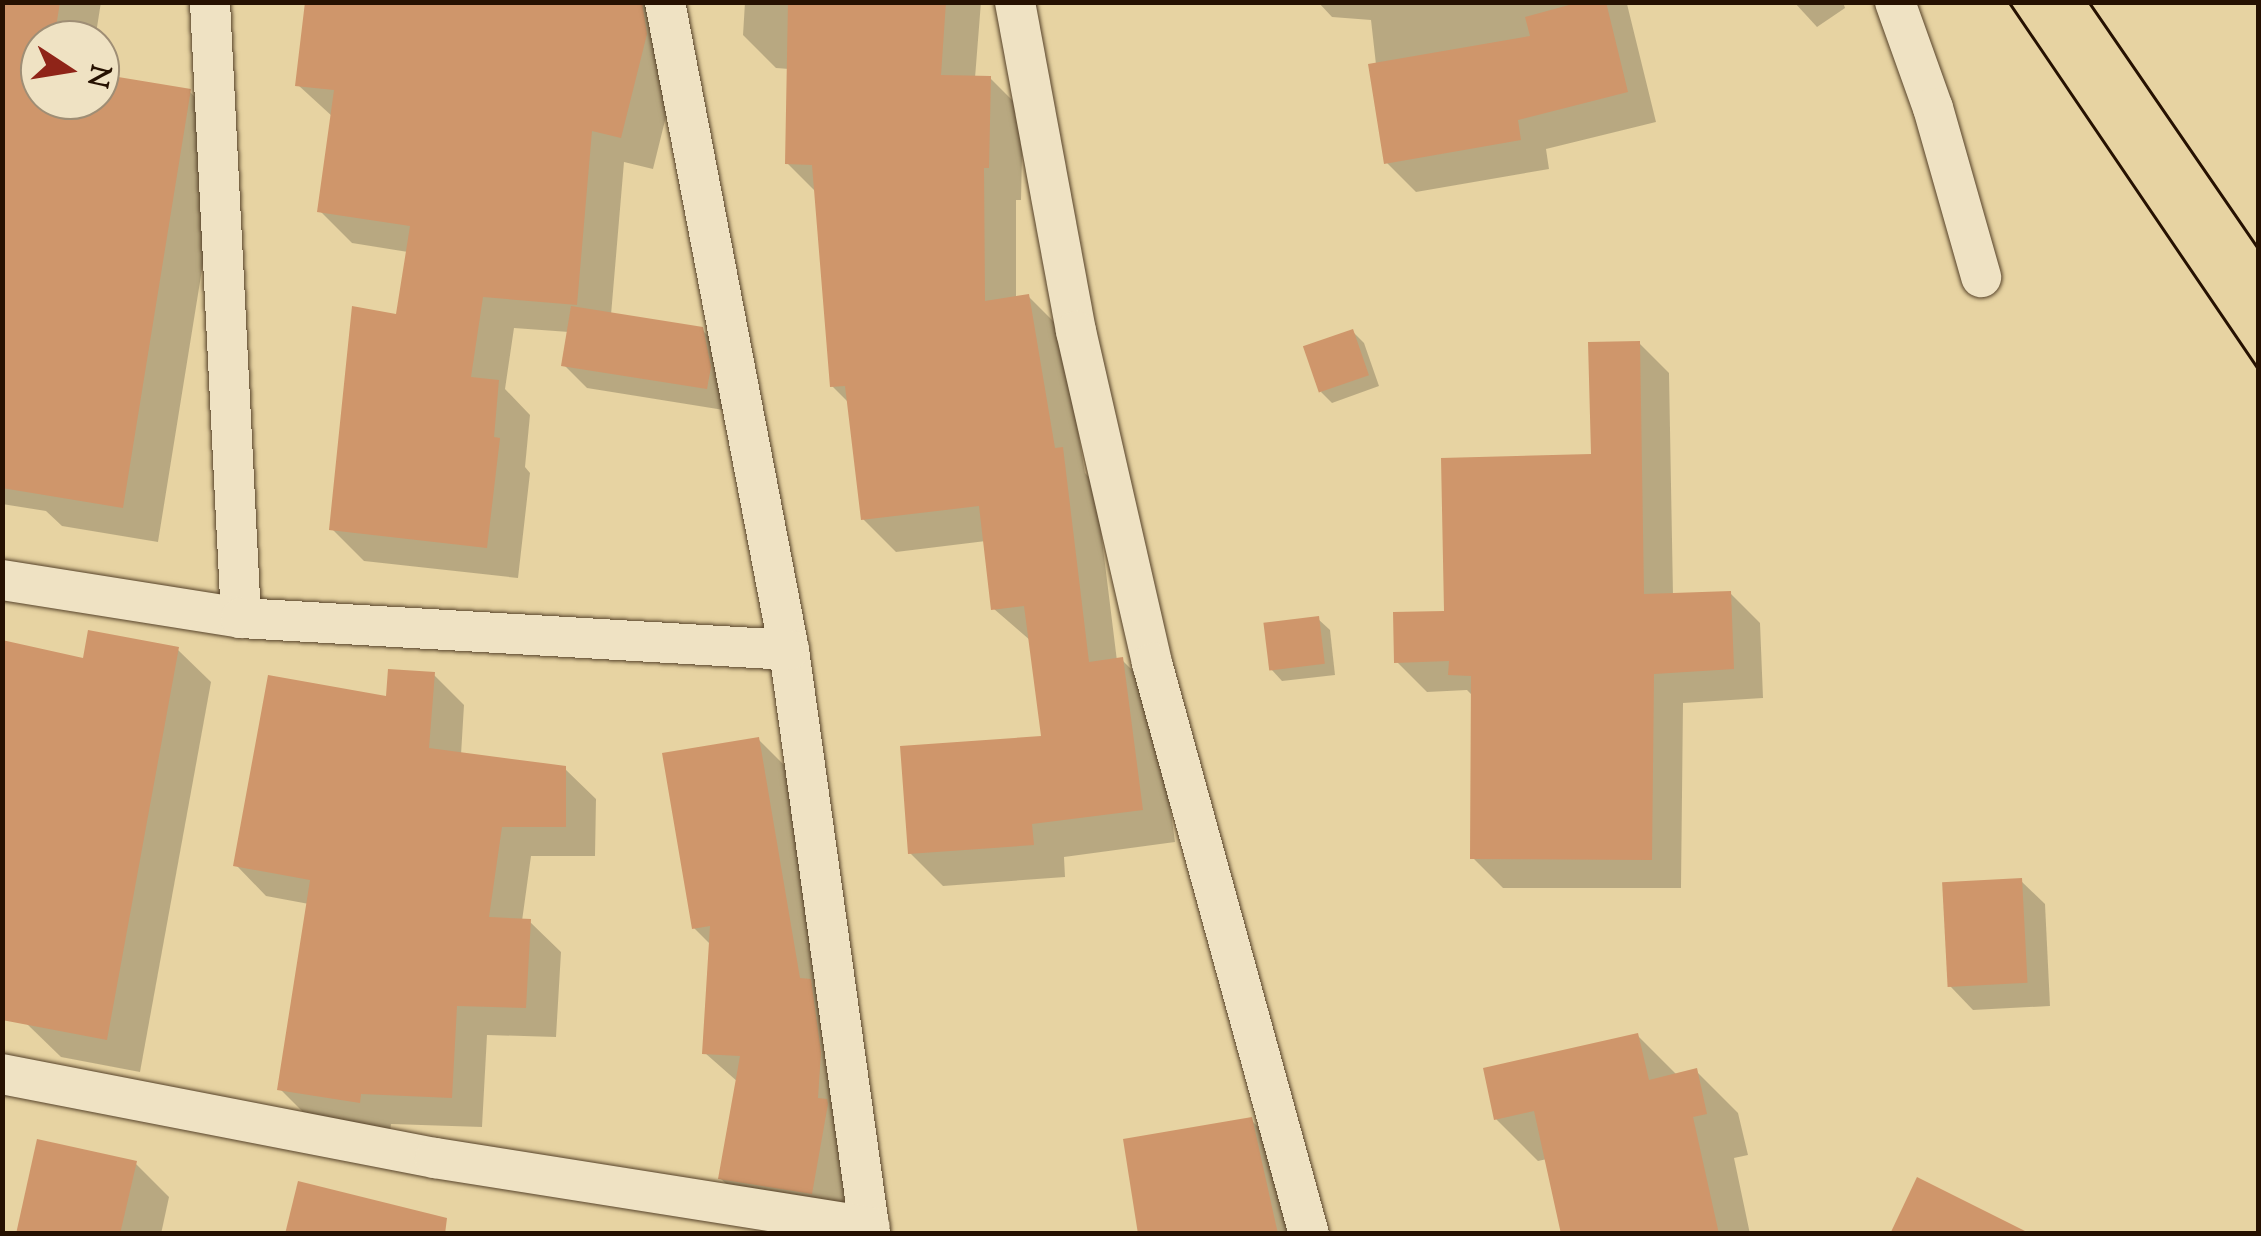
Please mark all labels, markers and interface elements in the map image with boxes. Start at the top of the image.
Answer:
north arrow [20,20,120,120]
text: N [76,61,119,91]

